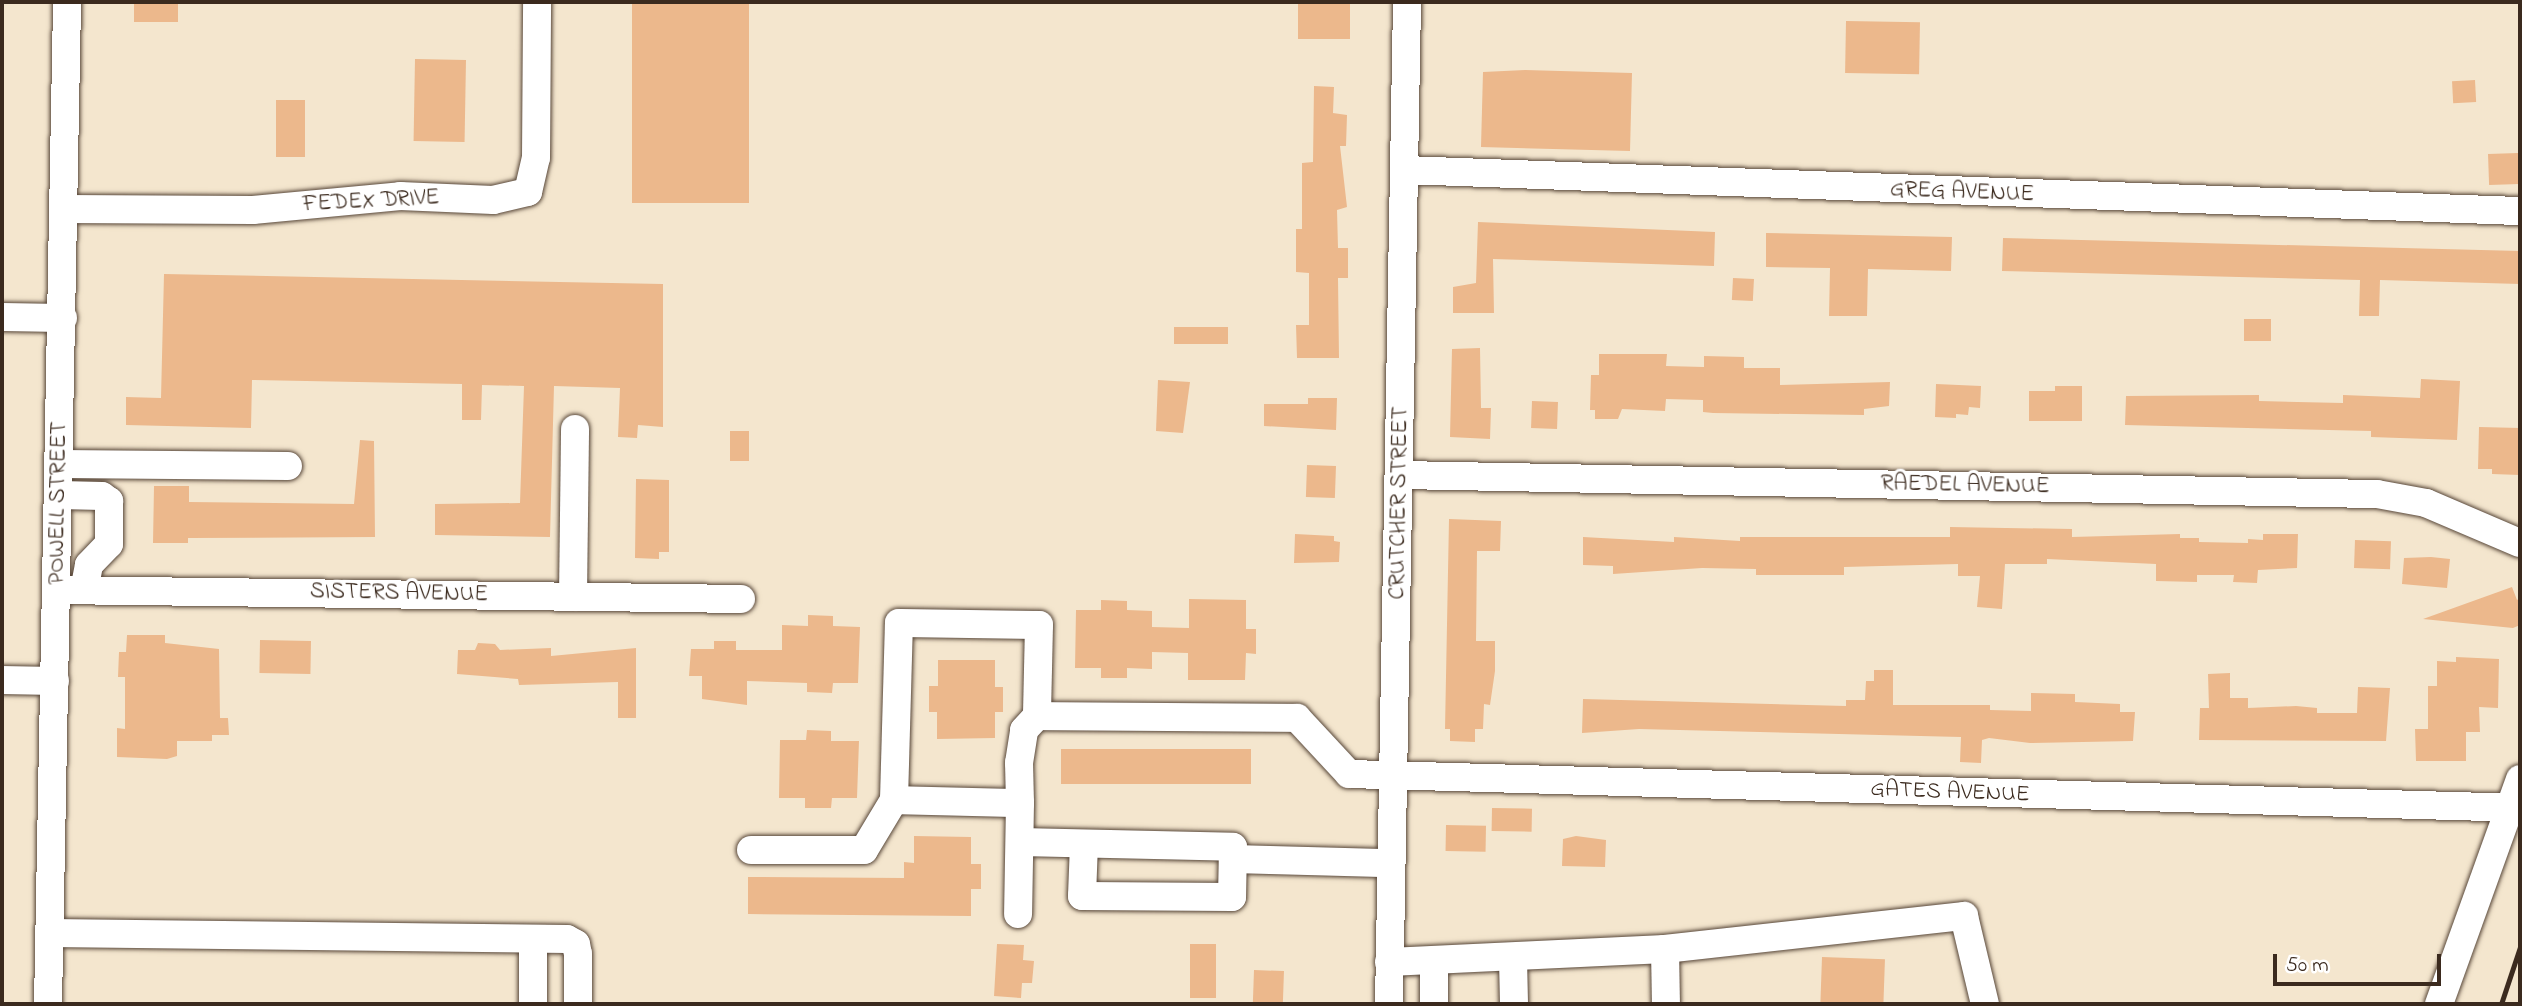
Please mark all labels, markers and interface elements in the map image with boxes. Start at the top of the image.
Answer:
street label: GREG AVENUE [1889,177,2035,209]
street label: FEDEX DRIVE [302,185,440,219]
street label: CRUTCHER STREET [1385,406,1415,600]
street label: POWELL STREET [44,421,74,585]
street label: RAEDEL AVENUE [1880,471,2050,501]
street label: SISTERS AVENUE [310,579,488,609]
street label: GATES AVENUE [1870,776,2030,810]
scale bar [2277,940,2445,984]
text: 50 m [2286,951,2329,981]

